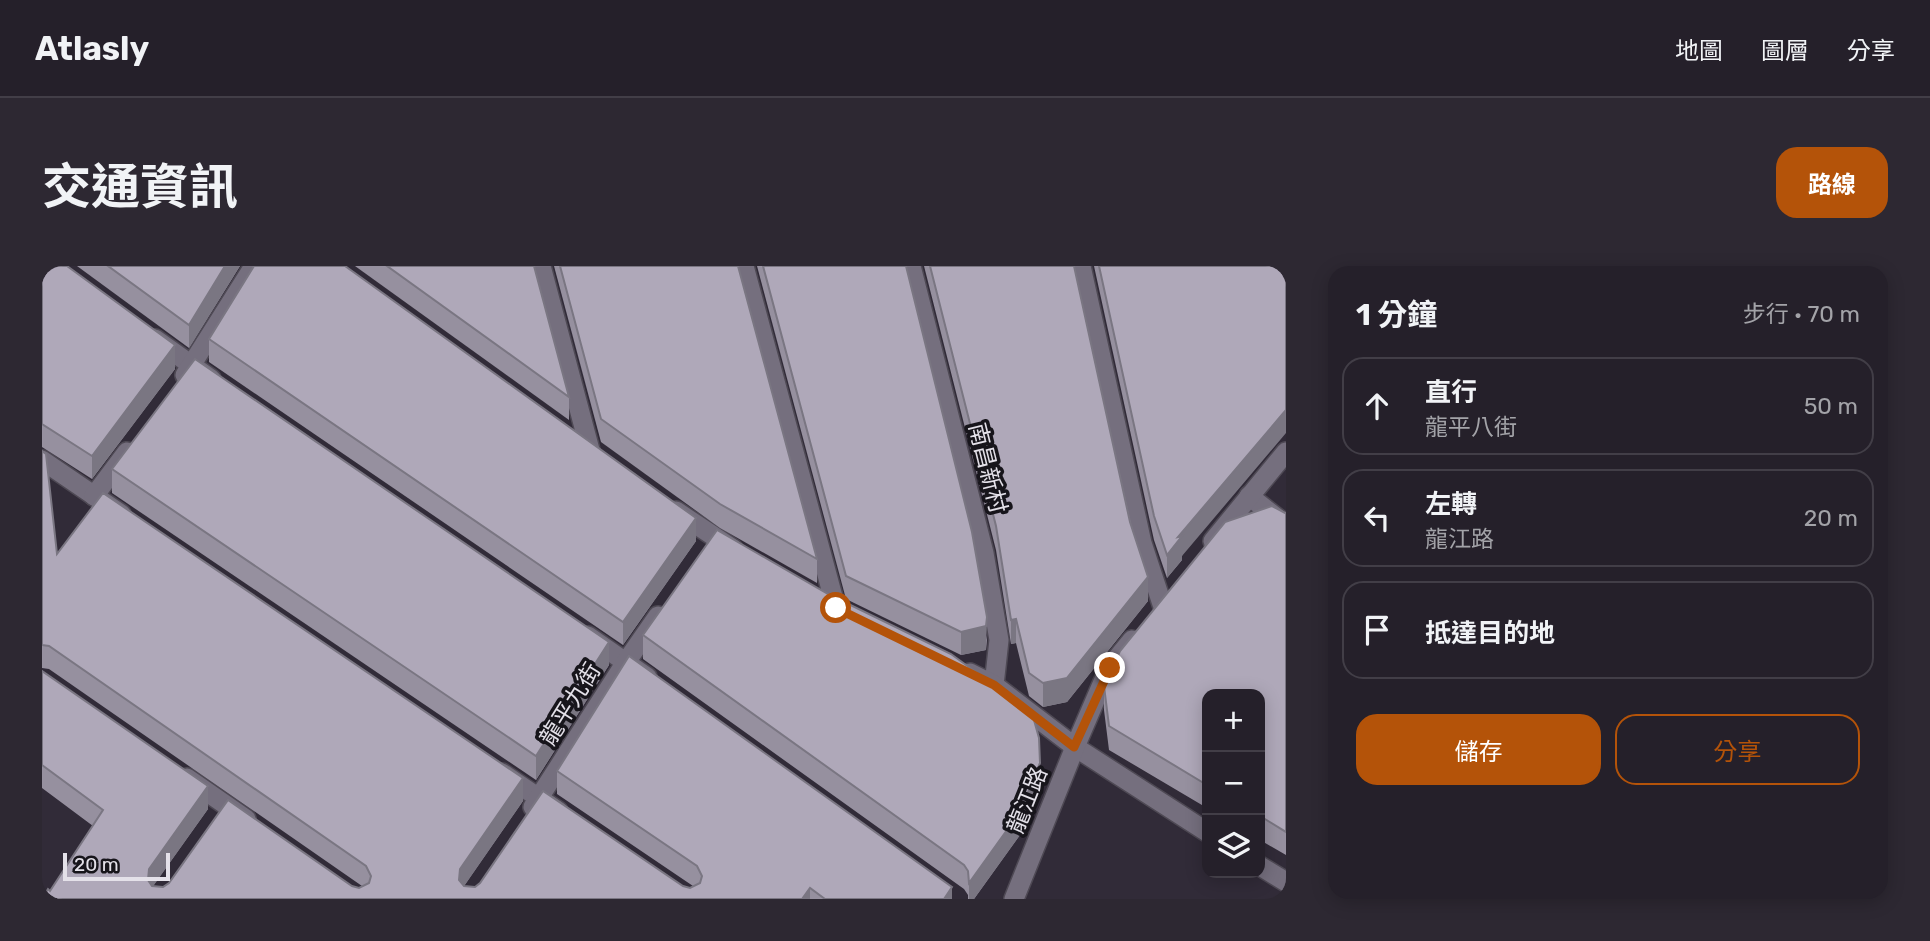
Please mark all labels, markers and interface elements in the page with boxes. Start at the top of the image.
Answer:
text: Atlasly [35,29,149,68]
text: 地圖 [1675,37,1723,65]
text: 圖層 [1761,37,1809,65]
text: 分享 [1847,37,1895,65]
button: 路線 [1776,147,1888,218]
text: 交通資訊 [42,158,238,216]
text: 1 分鐘 [1356,297,1437,333]
text: 步行 · 70 m [1743,300,1860,328]
text: 直行 [1425,377,1477,408]
icon: ahead [1358,387,1396,425]
text: 50 m [1804,392,1858,420]
text: 龍平八街 [1425,413,1517,441]
street label: 南昌新村 [963,420,1013,516]
text: 左轉 [1425,489,1477,520]
icon: left [1358,499,1396,537]
text: 20 m [1804,504,1858,532]
text: 龍江路 [1425,525,1494,553]
route start [820,592,851,623]
icon: arrive [1358,611,1396,649]
text: 抵達目的地 [1425,618,1555,649]
route end [1094,652,1125,683]
street label: 龍平九街 [534,658,606,750]
map controls [1202,689,1265,878]
button: + [1202,689,1265,752]
button: 儲存 [1356,714,1601,785]
button: 分享 [1615,714,1860,785]
button: − [1202,752,1265,815]
street label: 龍江路 [1001,763,1053,837]
button: layers [1202,815,1265,878]
scale bar [63,850,170,882]
text: 20 m [74,853,119,876]

